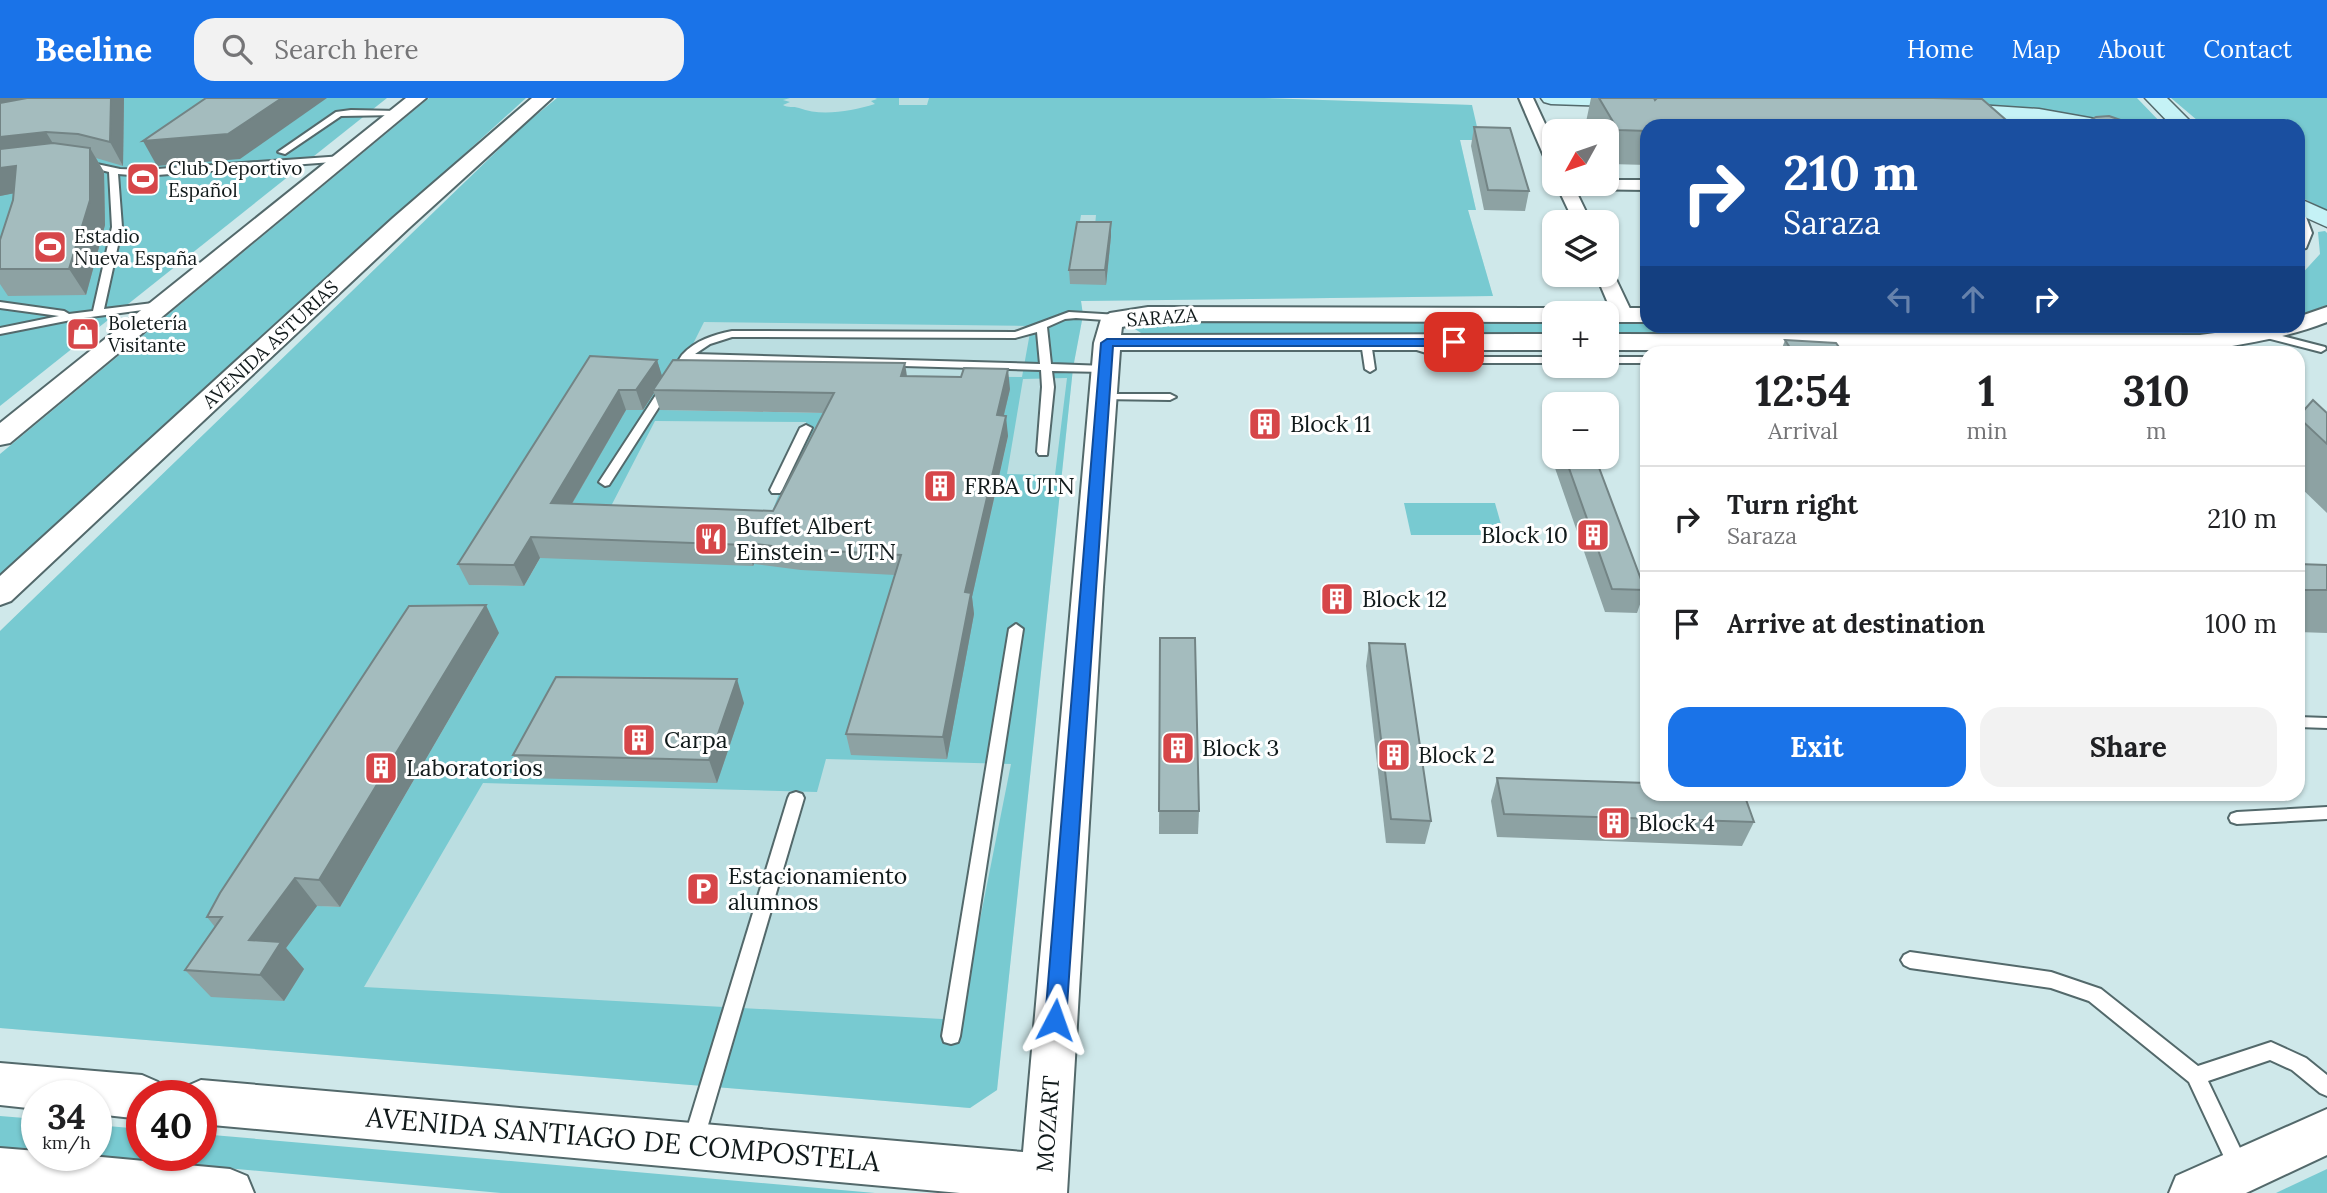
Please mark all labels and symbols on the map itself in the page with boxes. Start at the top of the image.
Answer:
north arrow [1542,119,1619,196]
place label: Club Deportivo Español [168,156,302,202]
sports icon: Club Deportivo Español [124,160,162,198]
place label: Estadio Nueva España [74,224,198,270]
sports icon: Estadio Nueva España [31,228,69,266]
street label: AVENIDA ASTURIAS [196,275,343,414]
street label: SARAZA [1126,302,1199,331]
place label: Boletería Visitante [107,311,187,357]
pin [1424,312,1484,372]
shop icon: Boletería Visitante [64,315,102,353]
building icon: Block 11 [1246,405,1284,443]
place label: Block 11 [1290,409,1371,438]
building icon: FRBA UTN [921,467,959,505]
place label: FRBA UTN [964,471,1075,500]
place label: Buffet Albert Einstein - UTN [736,511,896,566]
building icon: Block 10 [1574,516,1612,554]
restaurant icon: Buffet Albert Einstein - UTN [692,520,730,558]
place label: Block 10 [1481,520,1568,549]
building icon: Block 12 [1318,580,1356,618]
place label: Block 12 [1362,584,1447,613]
building icon: Carpa [620,721,658,759]
place label: Carpa [664,725,728,754]
building icon: Block 3 [1159,729,1197,767]
place label: Block 3 [1202,733,1279,762]
building icon: Block 2 [1375,736,1413,774]
place label: Block 2 [1418,740,1495,769]
building icon: Laboratorios [362,749,400,787]
place label: Laboratorios [406,753,543,782]
building icon: Block 4 [1595,804,1633,842]
place label: Block 4 [1638,808,1715,837]
place label: Estacionamiento alumnos [728,861,907,916]
parking icon: Estacionamiento alumnos [684,870,722,908]
position arrow [1018,983,1092,1057]
street label: MOZART [1030,1074,1065,1173]
speed limit sign: 40 [126,1080,217,1171]
street label: AVENIDA SANTIAGO DE COMPOSTELA [364,1099,882,1179]

